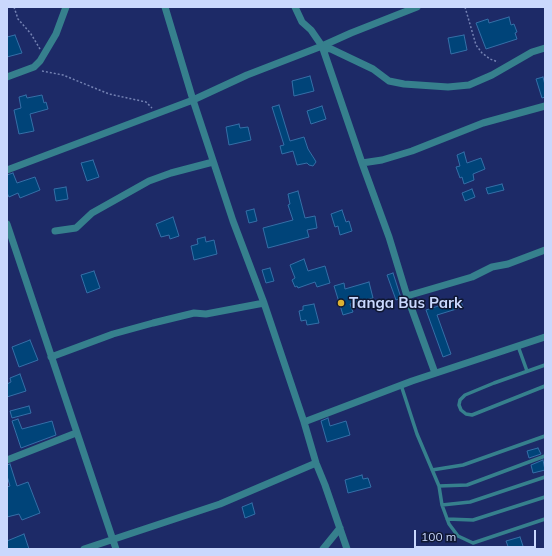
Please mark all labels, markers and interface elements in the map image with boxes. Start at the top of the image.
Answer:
place label: Tanga Bus Park [349,294,462,312]
marker: Tanga Bus Park [336,298,346,308]
scale bar [416,522,538,548]
text: 100 m [421,529,456,544]

